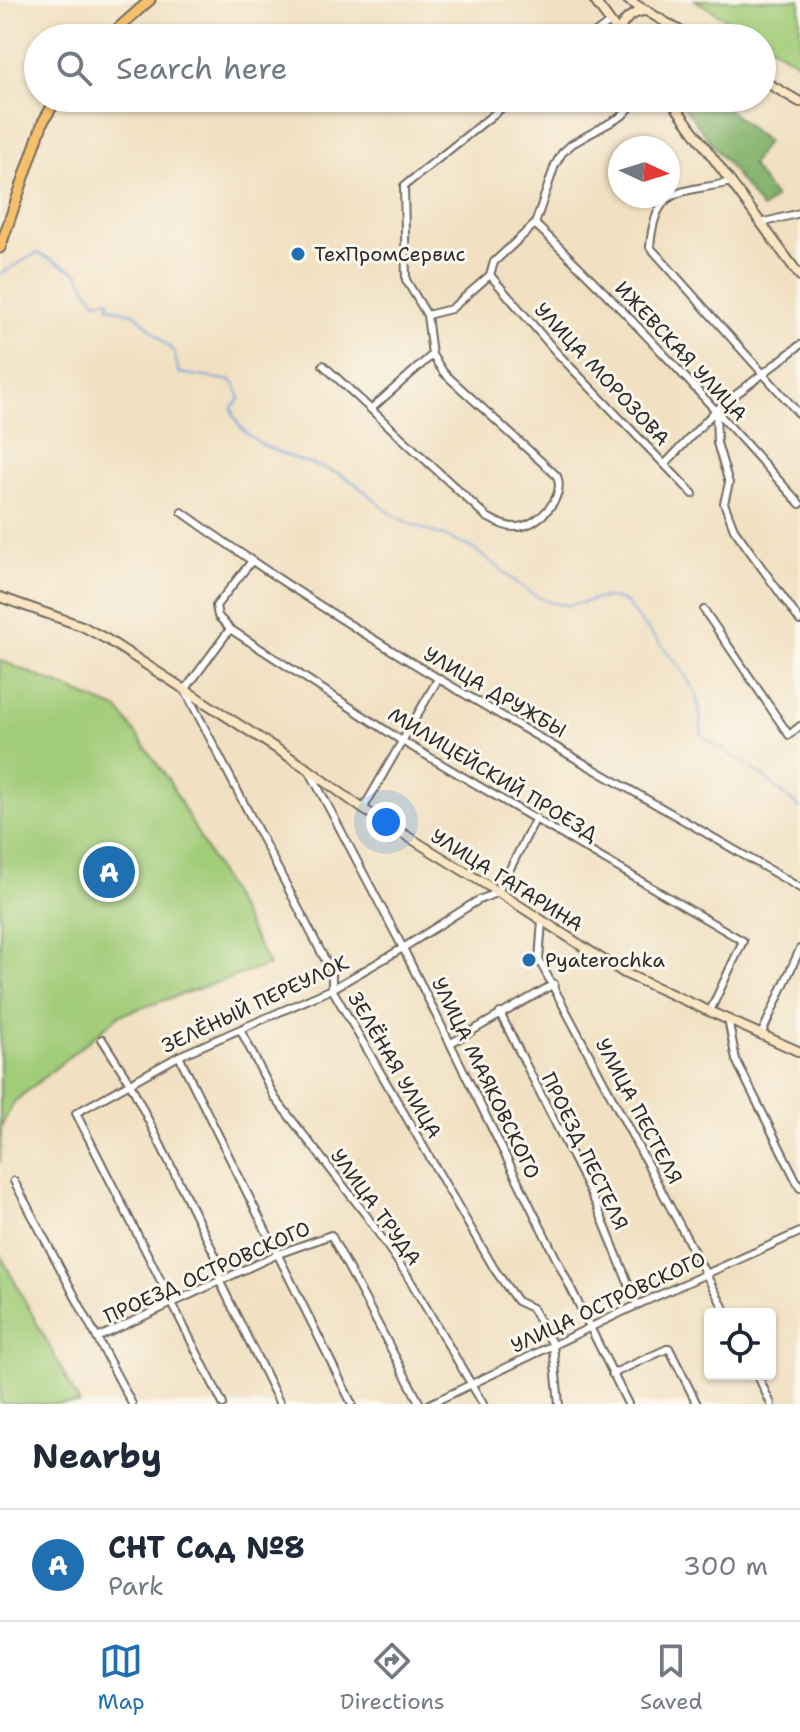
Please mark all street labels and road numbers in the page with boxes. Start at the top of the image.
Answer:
street label: ИЖЕВСКАЯ УЛИЦА [609,275,753,427]
street label: УЛИЦА МОРОЗОВА [529,297,675,451]
street label: УЛИЦА ДРУЖБЫ [419,641,571,743]
street label: МИЛИЦЕЙСКИЙ ПРОЕЗД [383,701,603,847]
street label: УЛИЦА ГАГАРИНА [426,823,588,937]
street label: ЗЕЛЁНЫЙ ПЕРЕУЛОК [157,949,353,1059]
street label: УЛИЦА МАЯКОВСКОГО [426,973,546,1183]
street label: ЗЕЛЁНАЯ УЛИЦА [342,987,448,1143]
street label: УЛИЦА ПЕСТЕЛЯ [590,1034,688,1188]
street label: ПРОЕЗД ПЕСТЕЛЯ [536,1068,634,1234]
street label: УЛИЦА ТРУДА [325,1143,427,1271]
street label: ПРОЕЗД ОСТРОВСКОГО [100,1215,314,1329]
street label: УЛИЦА ОСТРОВСКОГО [506,1245,710,1359]

